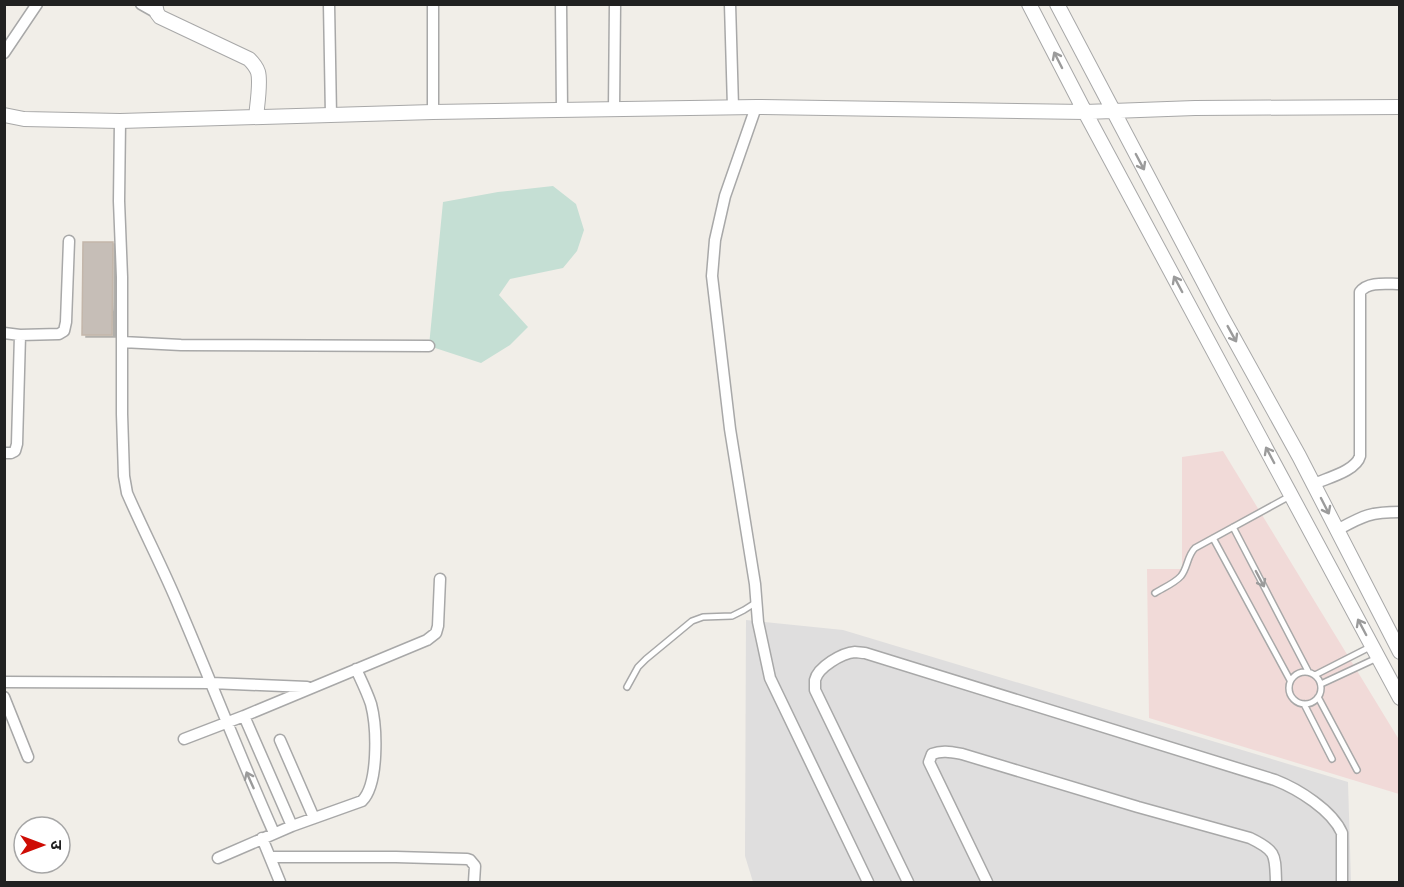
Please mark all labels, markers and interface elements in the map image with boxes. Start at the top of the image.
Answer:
one-way arrow [1052,52,1063,70]
one-way arrow [1135,153,1146,171]
one-way arrow [1172,275,1183,293]
one-way arrow [1226,325,1238,342]
one-way arrow [1264,447,1275,465]
one-way arrow [1319,496,1331,514]
one-way arrow [1254,570,1266,587]
one-way arrow [1356,619,1367,637]
one-way arrow [244,771,255,789]
north arrow [12,815,72,875]
text: उ [48,840,67,850]

